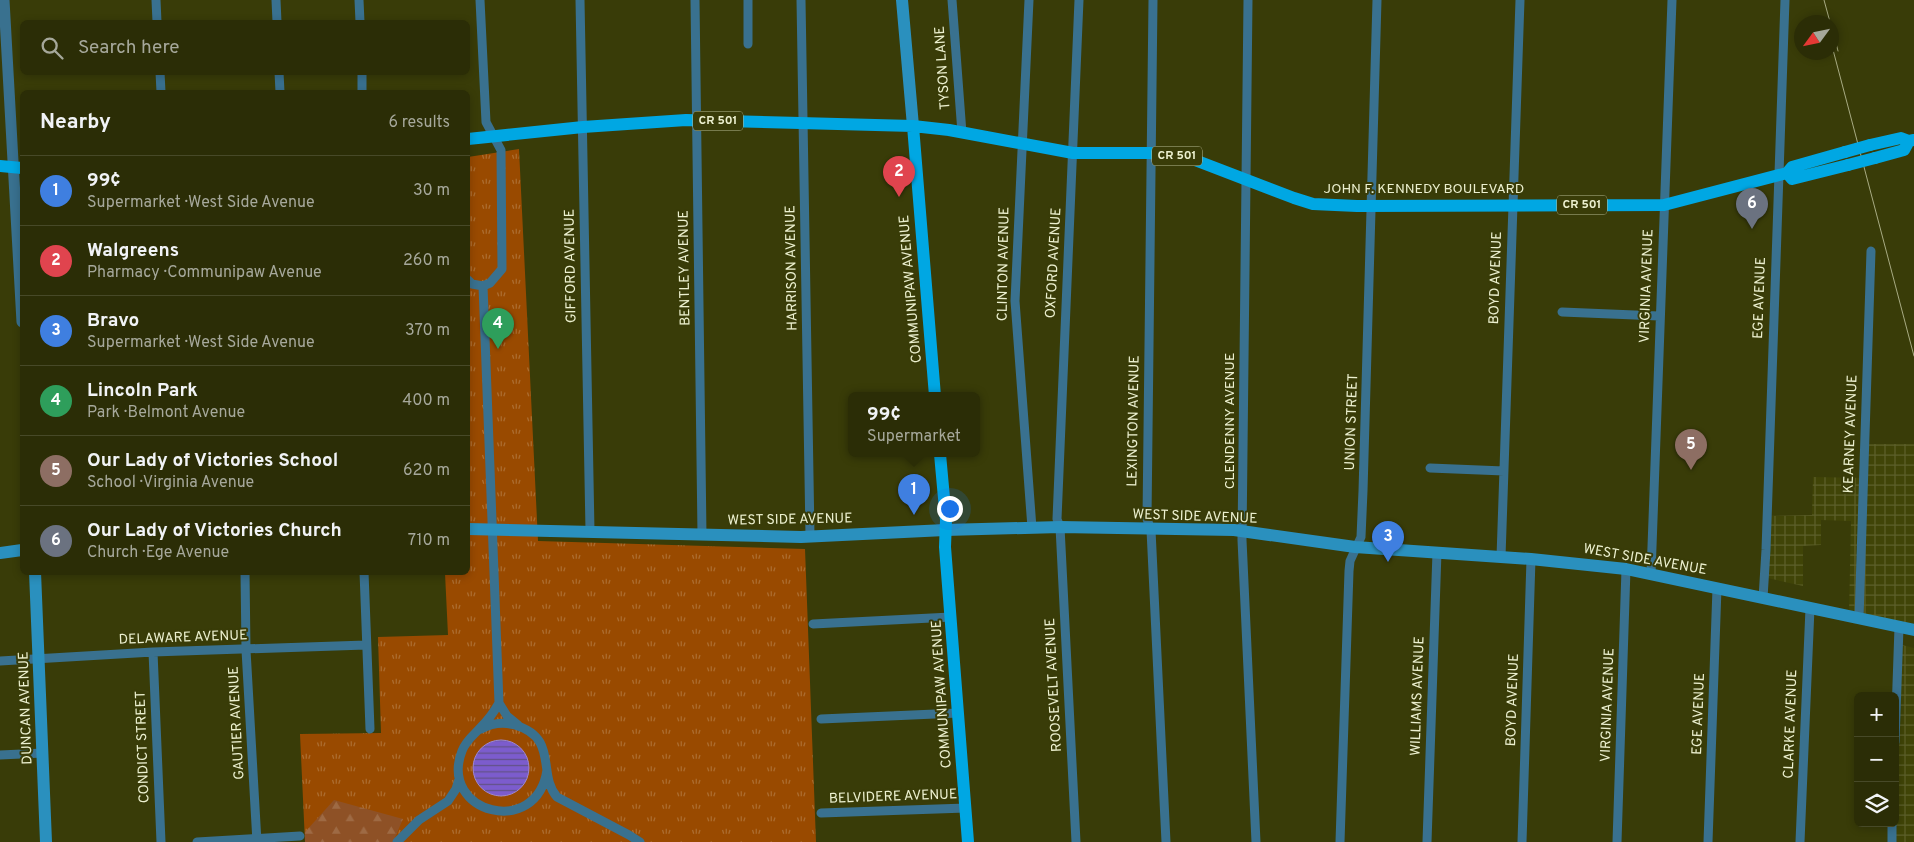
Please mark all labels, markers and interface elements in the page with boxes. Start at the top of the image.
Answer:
north arrow [1794,15,1839,60]
search box [20,20,470,75]
street label: TYSON LANE [932,26,954,110]
icon: search [38,34,66,62]
text: Search here [78,36,180,60]
text: Nearby [40,109,111,136]
road number: CR 501 [693,112,743,130]
text: 6 results [388,113,450,133]
road number: CR 501 [1152,146,1202,166]
pin: 2 [883,156,915,197]
text: 99¢ [87,169,121,193]
text: 1 [53,181,59,201]
text: 30 m [413,181,450,201]
street label: JOHN F. KENNEDY BOULEVARD [1324,181,1524,198]
pin: 6 [1736,188,1768,229]
text: Supermarket · West Side Avenue [87,193,315,213]
road number: CR 501 [1557,196,1607,214]
street label: HARRISON AVENUE [782,205,802,331]
street label: CLINTON AVENUE [995,207,1013,321]
street label: OXFORD AVENUE [1043,207,1065,319]
street label: GIFFORD AVENUE [562,209,580,323]
street label: BENTLEY AVENUE [675,210,695,326]
street label: COMMUNIPAW AVENUE [896,214,926,364]
street label: VIRGINIA AVENUE [1637,229,1657,343]
street label: BOYD AVENUE [1486,231,1506,325]
text: Walgreens [87,239,179,263]
text: 2 [51,251,61,271]
text: 260 m [403,251,450,271]
street label: EGE AVENUE [1750,257,1770,339]
text: Pharmacy · Communipaw Avenue [87,263,322,283]
pin: 4 [482,308,514,349]
text: Bravo [87,309,139,333]
text: 3 [51,321,61,341]
text: 370 m [405,321,450,341]
text: Supermarket · West Side Avenue [87,333,315,353]
street label: CLENDENNY AVENUE [1222,353,1239,489]
street label: LEXINGTON AVENUE [1124,355,1144,487]
street label: UNION STREET [1342,373,1362,471]
street label: KEARNEY AVENUE [1840,374,1862,494]
text: Lincoln Park [87,379,198,403]
text: 4 [51,391,61,411]
text: 400 m [402,391,450,411]
popup [848,392,980,457]
text: Park · Belmont Avenue [87,403,245,423]
text: 99¢ [867,403,901,427]
text: Supermarket [867,427,961,447]
pin: 5 [1675,429,1707,470]
text: Our Lady of Victories School [87,449,338,473]
text: 5 [51,461,61,481]
text: 620 m [403,461,450,481]
text: School · Virginia Avenue [87,473,254,493]
pin: 1 [898,474,930,515]
your location [937,496,963,522]
street label: WEST SIDE AVENUE [1132,506,1258,528]
street label: WEST SIDE AVENUE [727,510,853,530]
text: Our Lady of Victories Church [87,519,342,543]
pin: 3 [1372,521,1404,562]
text: 6 [51,531,61,551]
text: 710 m [408,531,450,551]
street label: WEST SIDE AVENUE [1582,541,1708,579]
text: Church · Ege Avenue [87,543,229,563]
street label: ROOSEVELT AVENUE [1042,618,1066,752]
street label: COMMUNIPAW AVENUE [928,619,956,769]
street label: DELAWARE AVENUE [118,627,248,649]
street label: WILLIAMS AVENUE [1407,636,1429,756]
street label: VIRGINIA AVENUE [1598,648,1618,762]
street label: DUNCAN AVENUE [16,651,36,765]
street label: BOYD AVENUE [1503,653,1523,747]
street label: GAUTIER AVENUE [226,666,248,780]
street label: CLARKE AVENUE [1781,669,1801,779]
street label: EGE AVENUE [1689,673,1709,755]
street label: CONDICT STREET [133,691,153,803]
map controls [1854,692,1899,827]
button: + [1854,692,1899,737]
button: − [1854,737,1899,782]
button: layers [1854,782,1899,827]
street label: BELVIDERE AVENUE [828,786,958,808]

